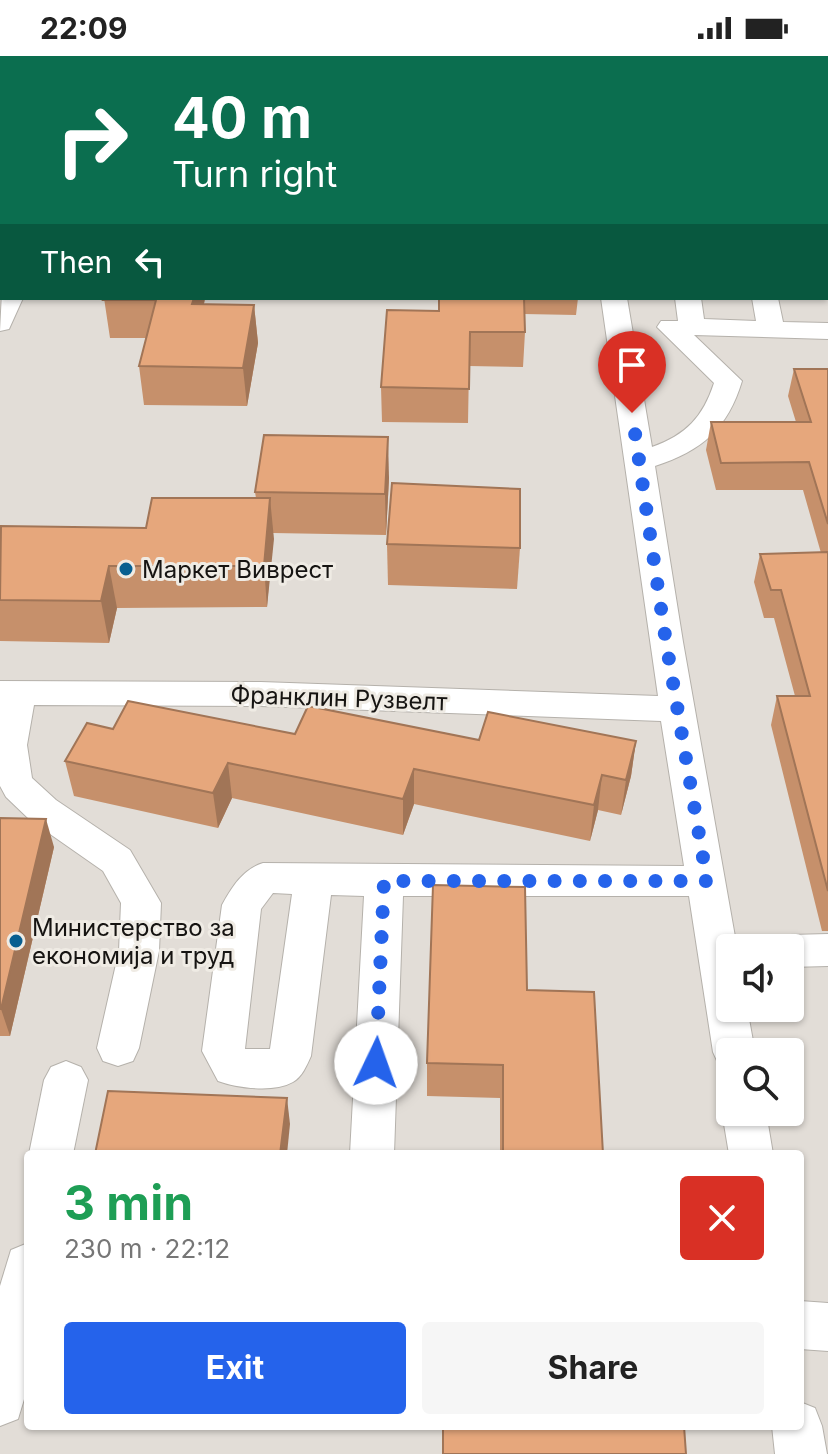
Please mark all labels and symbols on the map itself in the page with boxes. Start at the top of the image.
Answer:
pin [598,331,666,413]
place label: Маркет Виврест [142,555,333,584]
marker: Маркет Виврест [117,560,135,578]
street label: Франклин Рузвелт [230,680,448,716]
place label: Министерство за економија и труд [32,913,235,970]
marker: Министерство за економија и труд [7,932,25,950]
position arrow [334,1021,418,1105]

